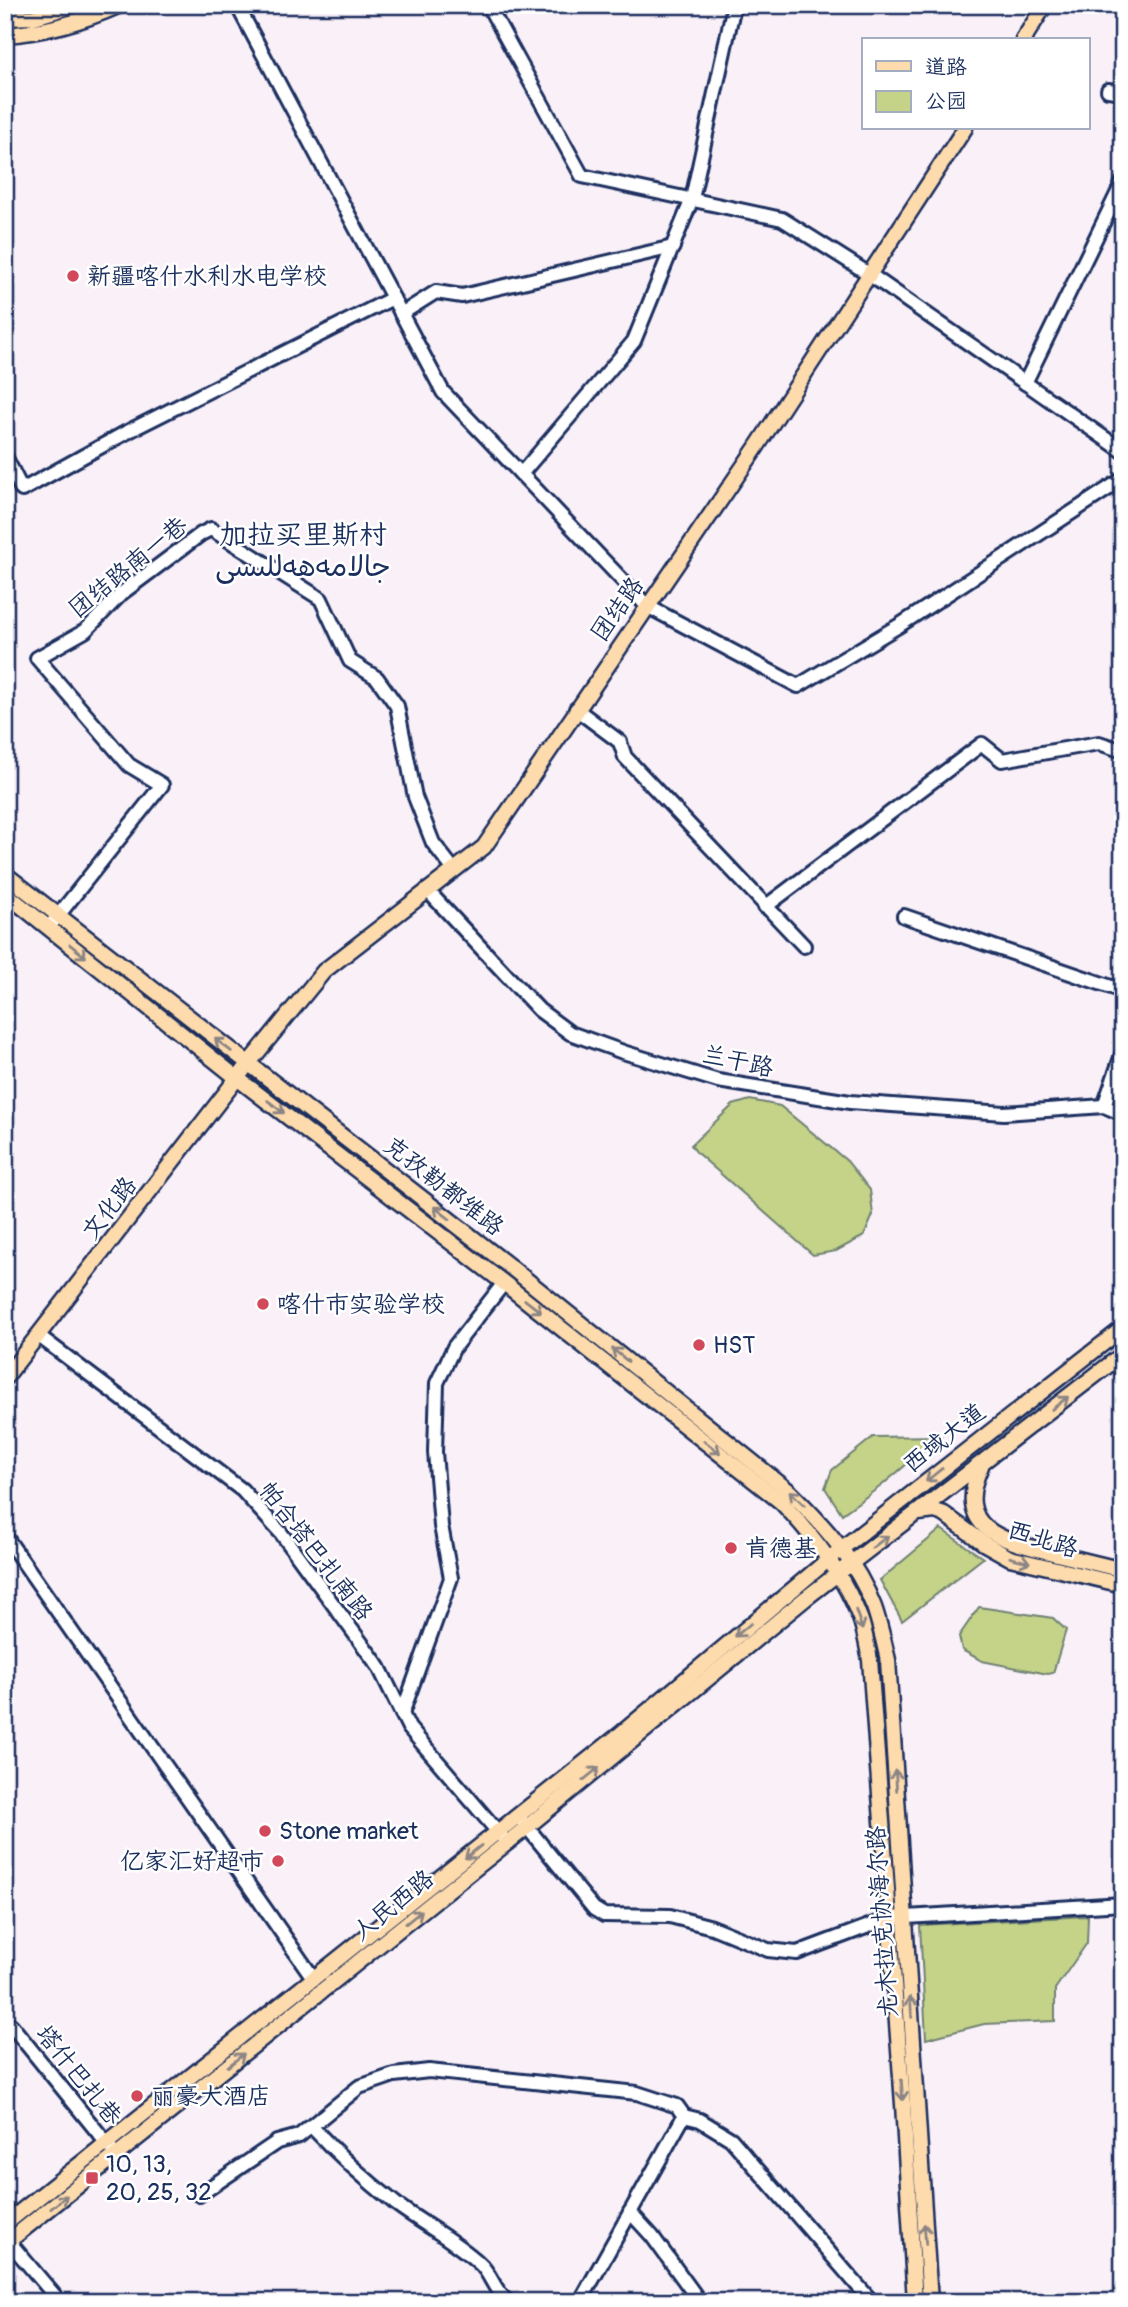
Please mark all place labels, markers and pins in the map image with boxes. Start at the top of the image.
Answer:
place label: 新疆喀什水利水电学校 [87,262,327,291]
marker: 新疆喀什水利水电学校 [65,268,81,284]
place label: 喀什市实验学校 [277,1290,445,1319]
marker: 喀什市实验学校 [255,1296,271,1312]
place label: HST [713,1331,756,1360]
marker: HST [691,1337,707,1353]
place label: 肯德基 [745,1534,817,1563]
marker: 肯德基 [723,1540,739,1556]
place label: Stone market [279,1817,419,1846]
marker: Stone market [257,1823,273,1839]
place label: 亿家汇好超市 [120,1847,264,1876]
marker: 亿家汇好超市 [270,1853,286,1869]
place label: 丽豪大酒店 [151,2082,271,2111]
marker: 丽豪大酒店 [129,2088,145,2104]
place label: 10, 13, 20, 25, 32 [106,2150,212,2207]
marker: 10, 13, 20, 25, 32 [84,2170,100,2186]

